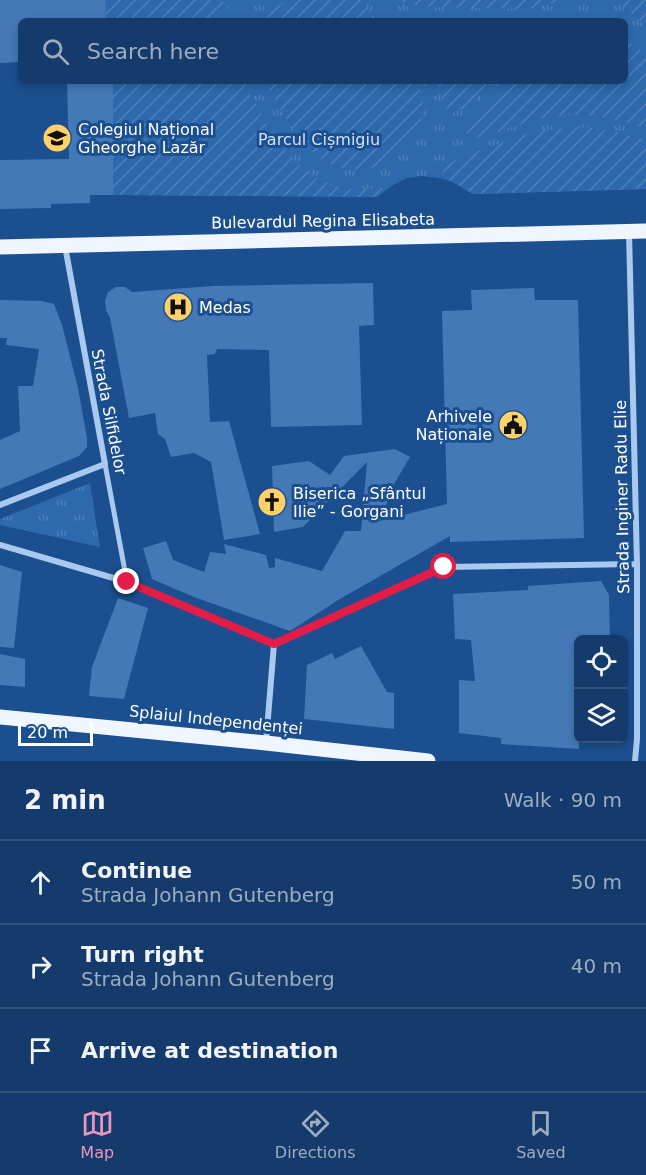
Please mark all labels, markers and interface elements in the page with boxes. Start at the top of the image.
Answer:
search box [18,18,628,84]
icon: search [39,35,72,68]
text: Search here [87,39,219,64]
place label: Colegiul Național Gheorghe Lazăr [78,120,214,157]
school or university icon: Colegiul Național Gheorghe Lazăr [41,122,73,154]
park label: Parcul Cișmigiu [258,130,380,149]
street label: Bulevardul Regina Elisabeta [211,210,435,232]
hospital icon: Medas [162,291,194,323]
place label: Medas [199,298,251,317]
street label: Strada Silfidelor [87,347,131,477]
street label: Strada Inginer Radu Elie [611,400,633,594]
place label: Arhivele Naționale [415,407,492,444]
public building icon: Arhivele Naționale [497,409,529,441]
place label: Biserica „Sfântul Ilie” - Gorgani [293,484,426,521]
church icon: Biserica „Sfântul Ilie” - Gorgani [256,486,288,518]
route start [430,553,456,579]
route end [113,568,139,594]
map controls [574,635,628,743]
button: locate [574,635,628,689]
button: layers [574,689,628,743]
street label: Splaiul Independenței [128,701,304,739]
scale bar [18,719,93,746]
text: 20 m [27,723,68,742]
text: 2 min [24,785,106,815]
text: Walk · 90 m [504,788,622,812]
text: Continue [81,858,192,883]
icon: ahead [24,866,57,899]
text: 50 m [571,870,622,894]
text: Strada Johann Gutenberg [81,883,335,907]
text: Turn right [81,942,204,967]
icon: right [24,950,57,983]
text: 40 m [571,954,622,978]
text: Strada Johann Gutenberg [81,967,335,991]
icon: arrive [24,1034,57,1067]
text: Arrive at destination [81,1038,338,1063]
tab: Map [80,1107,114,1162]
tab: Directions [275,1107,355,1162]
tab: Saved [516,1107,566,1162]

